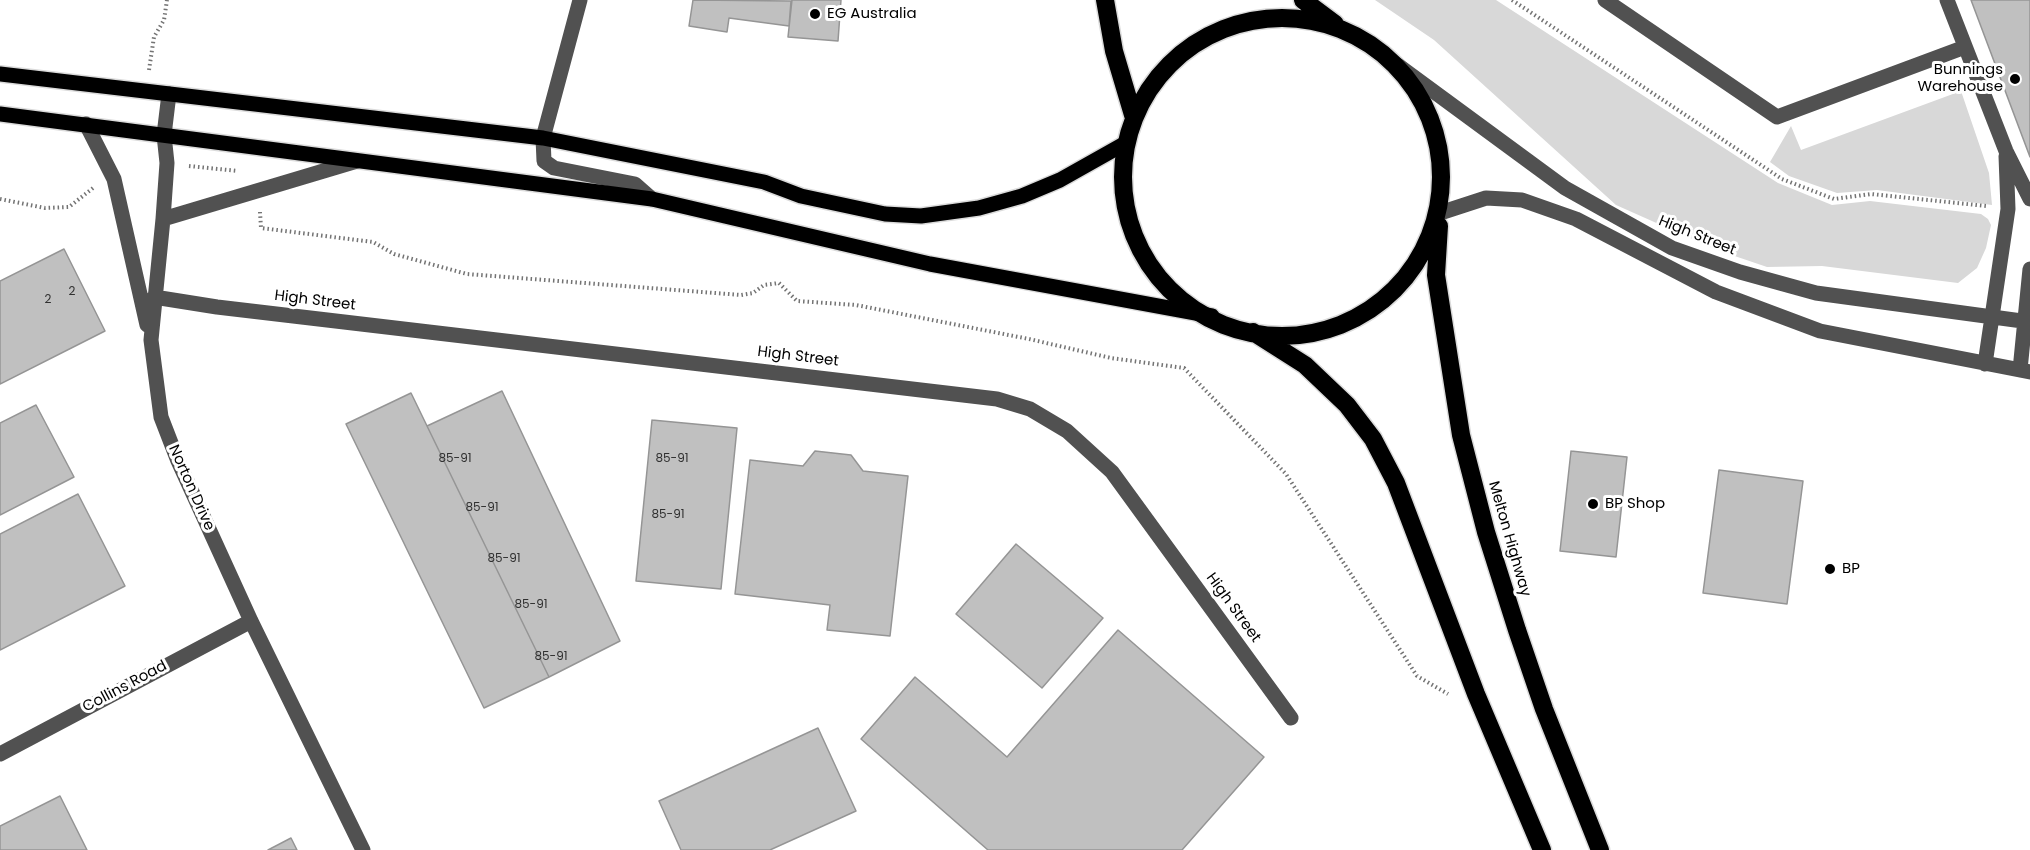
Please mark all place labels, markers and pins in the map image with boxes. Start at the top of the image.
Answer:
place label: EG Australia [827,5,917,23]
marker: EG Australia [808,7,822,21]
place label: Bunnings Warehouse [1917,61,2003,96]
marker: Bunnings Warehouse [2008,72,2022,86]
place label: BP Shop [1605,495,1665,513]
marker: BP Shop [1586,497,1600,511]
place label: BP [1842,560,1860,578]
marker: BP [1823,562,1837,576]

